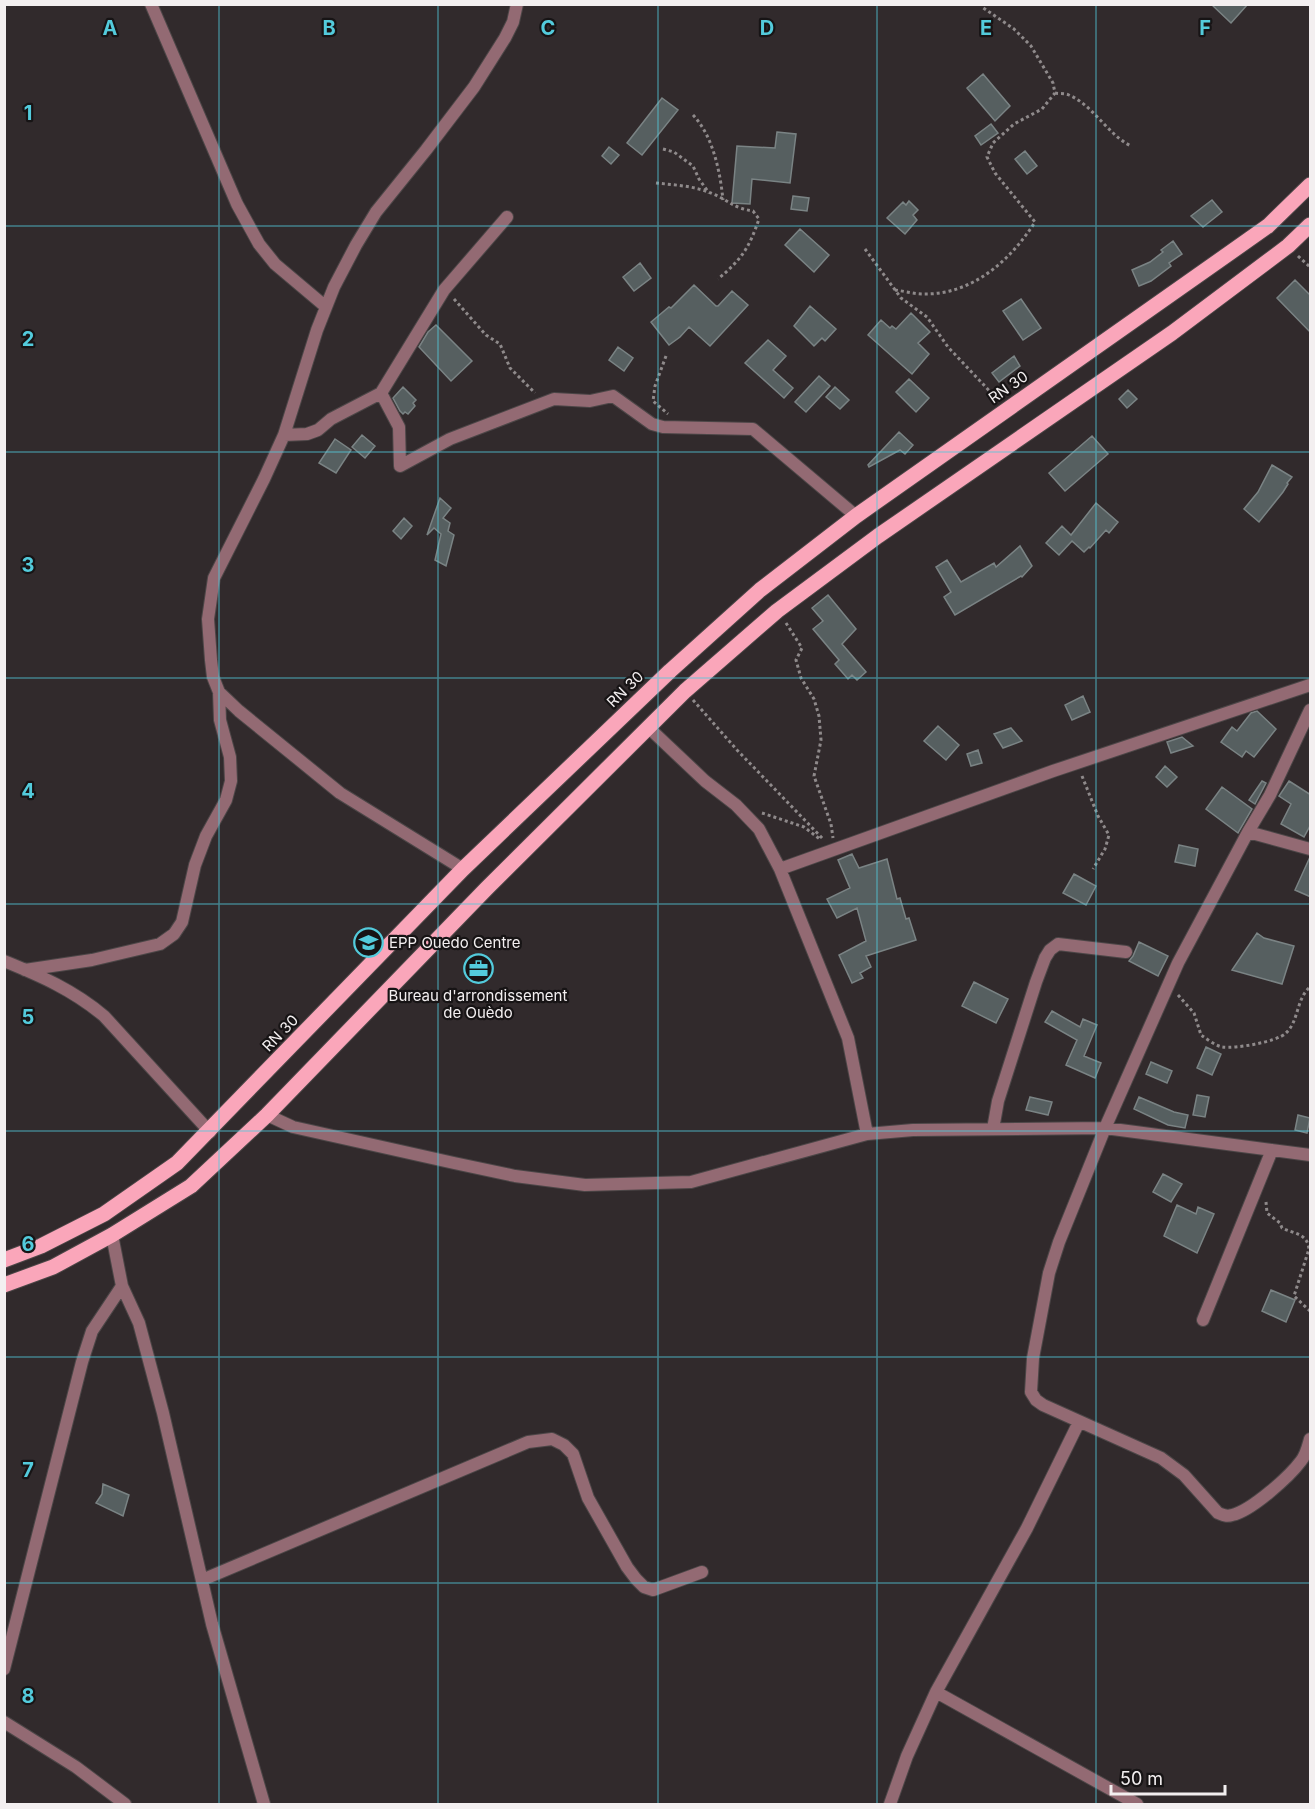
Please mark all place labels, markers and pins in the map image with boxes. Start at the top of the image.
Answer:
school or university icon: EPP Ouedo Centre [352,926,384,958]
place label: EPP Ouedo Centre [389,933,521,952]
office icon: Bureau d'arrondissement de Ouèdo [462,952,494,984]
place label: Bureau d'arrondissement de Ouèdo [389,986,567,1022]

